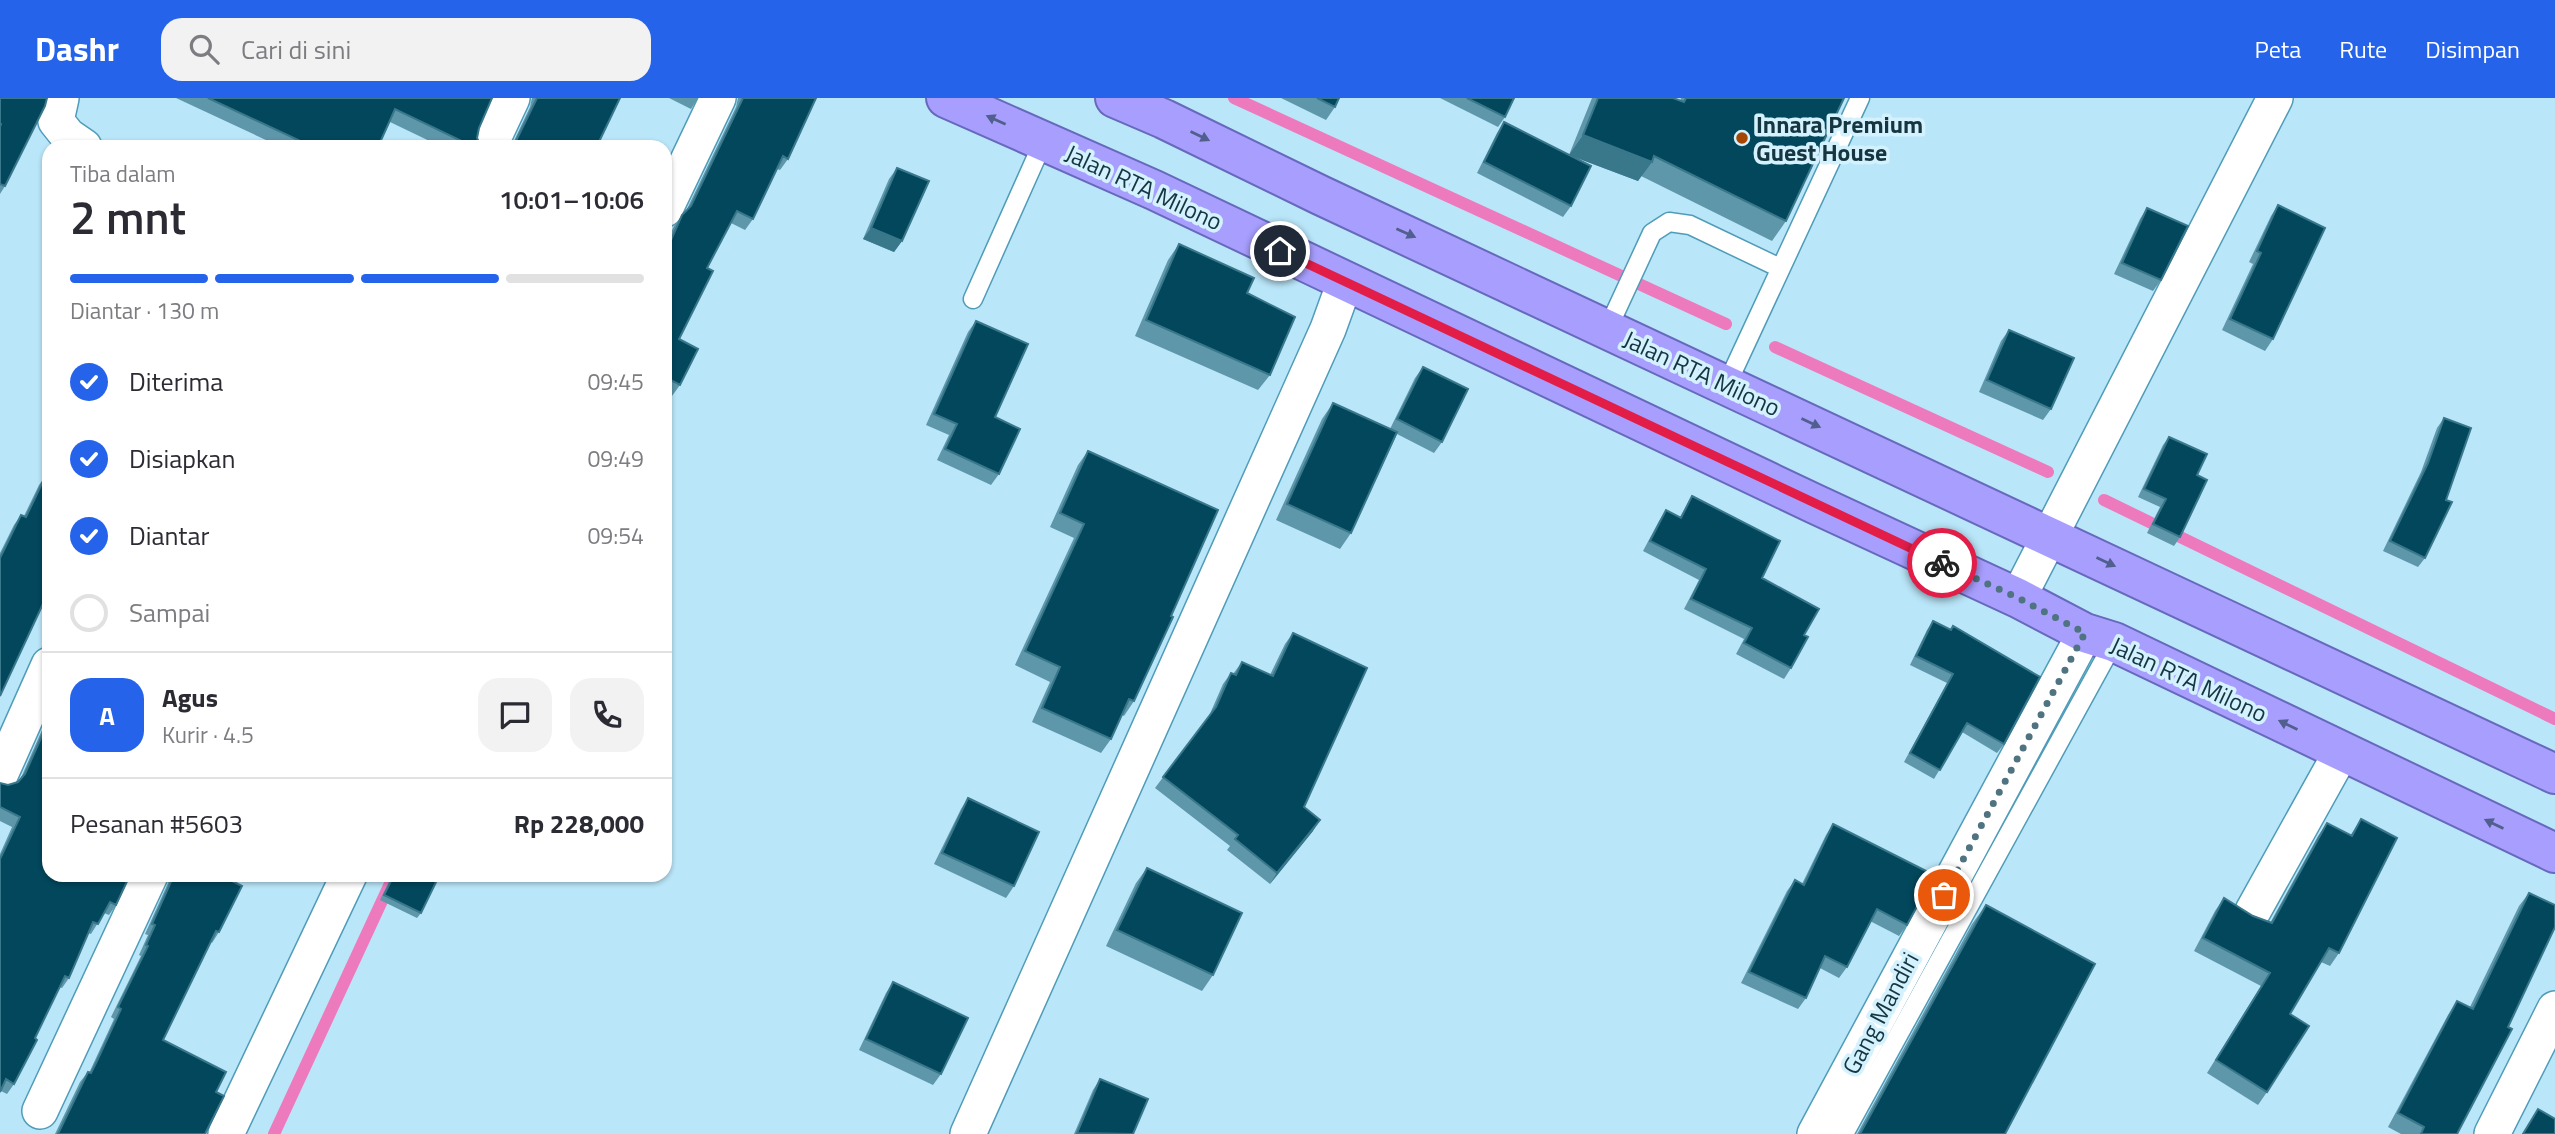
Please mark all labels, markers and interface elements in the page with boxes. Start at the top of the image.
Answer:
search box [161,18,651,81]
text: Dashr [35,24,119,74]
icon: search [185,30,223,68]
text: Cari di sini [241,30,351,69]
text: Peta [2255,31,2301,67]
text: Rute [2339,31,2387,67]
text: Disimpan [2425,31,2520,67]
place label: Innara Premium Guest House [1756,106,1923,170]
one-way arrow [985,114,1006,125]
one-way arrow [1190,130,1210,142]
marker: Innara Premium Guest House [1734,130,1750,146]
street label: Jalan RTA Milono [1060,135,1228,239]
text: Tiba dalam [70,156,176,191]
text: 10:01–10:06 [499,180,644,219]
text: 2 mnt [70,182,186,252]
pin [1250,221,1310,281]
one-way arrow [1395,228,1416,239]
icon: home [1261,232,1299,270]
text: Diantar · 130 m [70,293,219,328]
street label: Jalan RTA Milono [1618,321,1786,425]
text: Diterima [129,362,223,401]
icon: check [70,363,108,401]
text: 09:45 [587,364,644,399]
one-way arrow [1801,418,1821,429]
text: Disiapkan [129,439,235,478]
icon: check [70,440,108,478]
text: 09:49 [587,441,644,476]
text: Diantar [129,516,210,555]
icon: check [70,517,108,555]
text: 09:54 [587,518,644,553]
courier [1907,528,1977,598]
icon: bike [1923,544,1961,582]
one-way arrow [2096,556,2116,568]
text: Sampai [129,593,210,632]
street label: Jalan RTA Milono [2105,627,2273,731]
text: Agus [162,678,218,717]
button: chat [478,678,552,752]
button: phone [570,678,644,752]
text: A [99,696,115,735]
text: Kurir · 4.5 [162,717,254,752]
one-way arrow [2278,719,2299,730]
text: Pesanan #5603 [70,804,243,843]
text: Rp 228,000 [514,804,644,843]
one-way arrow [2483,818,2504,829]
pin [1914,865,1974,925]
icon: bag [1925,876,1963,914]
street label: Gang Mandiri [1833,945,1927,1081]

